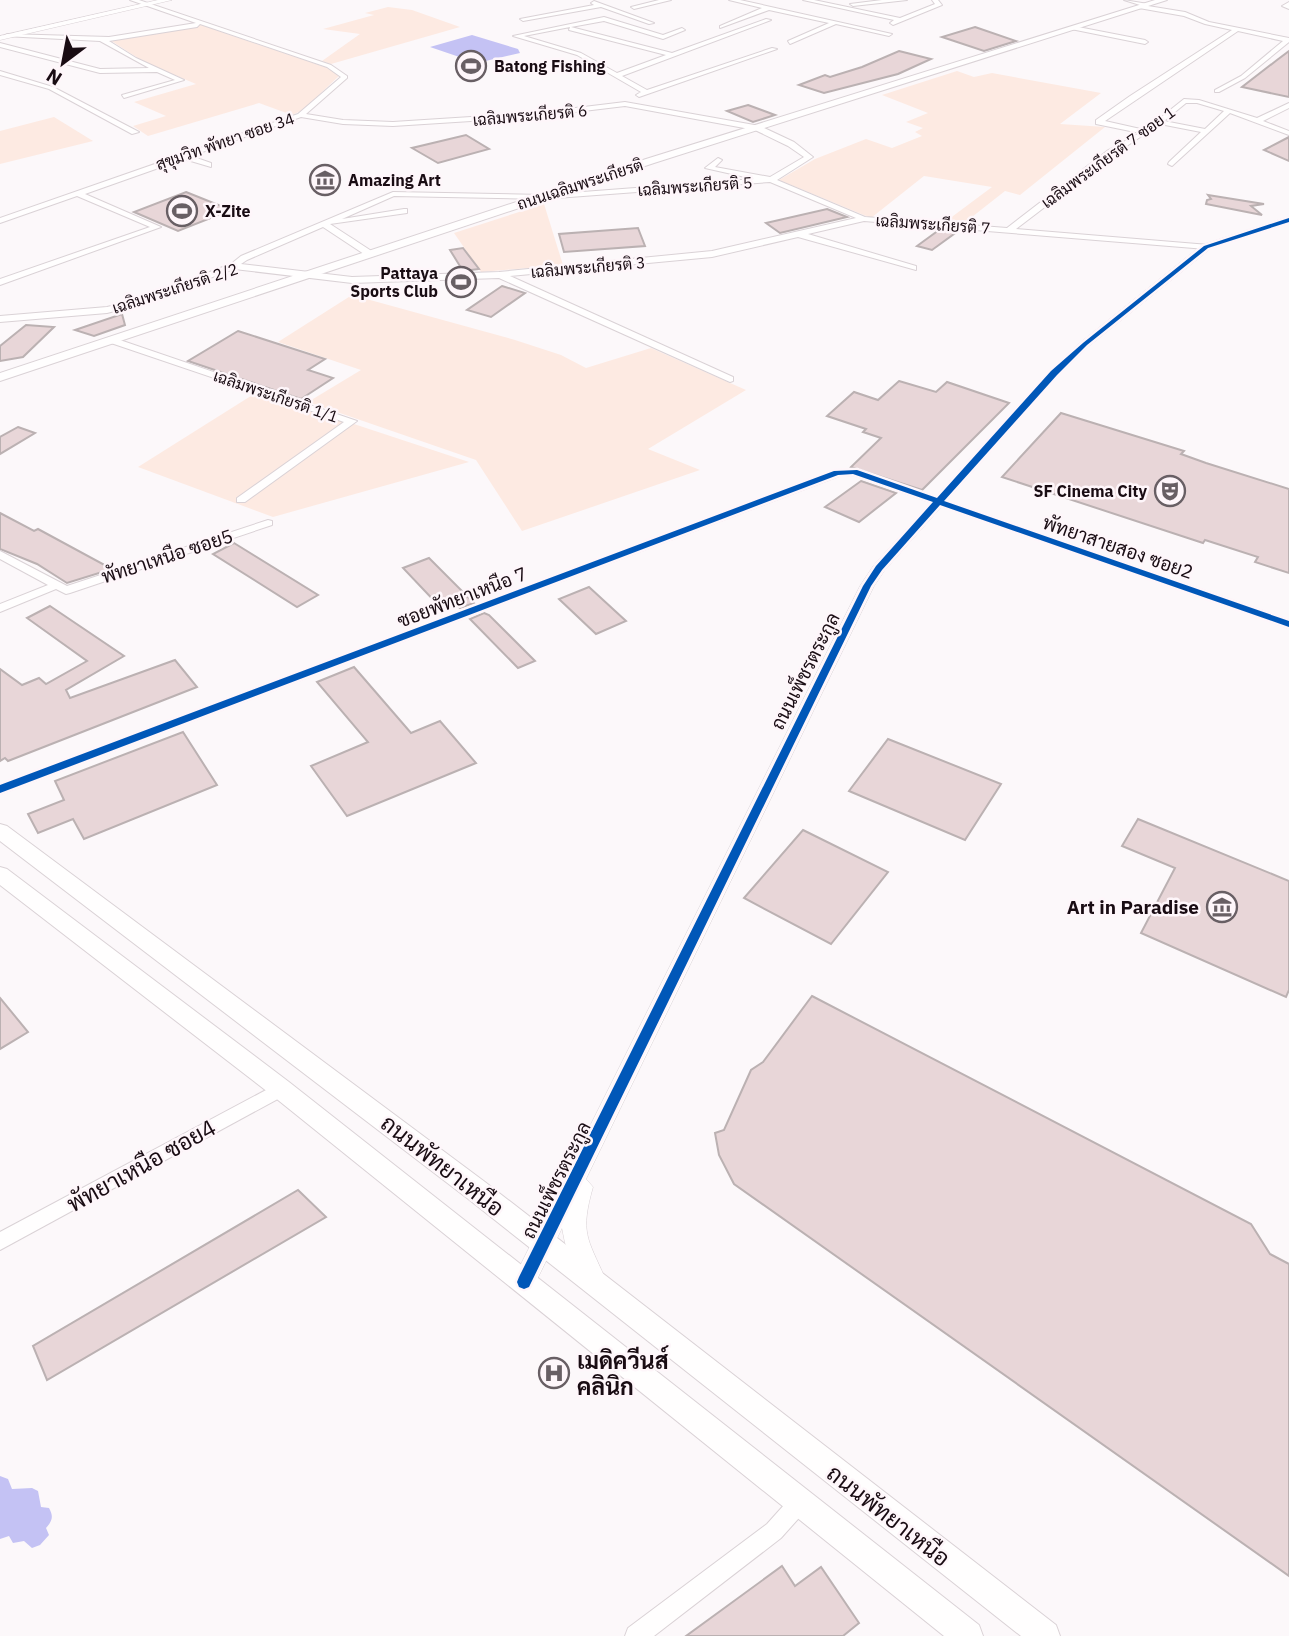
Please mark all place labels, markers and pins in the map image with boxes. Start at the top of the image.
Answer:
sports icon: Batong Fishing [454,49,488,83]
place label: Batong Fishing [494,56,606,76]
museum icon: Amazing Art [308,163,342,197]
place label: Amazing Art [348,170,441,190]
sports icon: X-Zite [165,194,199,228]
place label: X-Zite [205,201,251,221]
place label: Pattaya Sports Club [350,263,438,301]
sports icon: Pattaya Sports Club [444,265,478,299]
theatre icon: SF Cinema City [1153,474,1187,508]
place label: SF Cinema City [1034,481,1147,501]
museum icon: Art in Paradise [1205,890,1239,924]
place label: Art in Paradise [1067,895,1199,919]
place label: เมดิควีนส์ คลินิก [577,1345,670,1401]
hospital icon: เมดิควีนส์ คลินิก [537,1356,571,1390]

